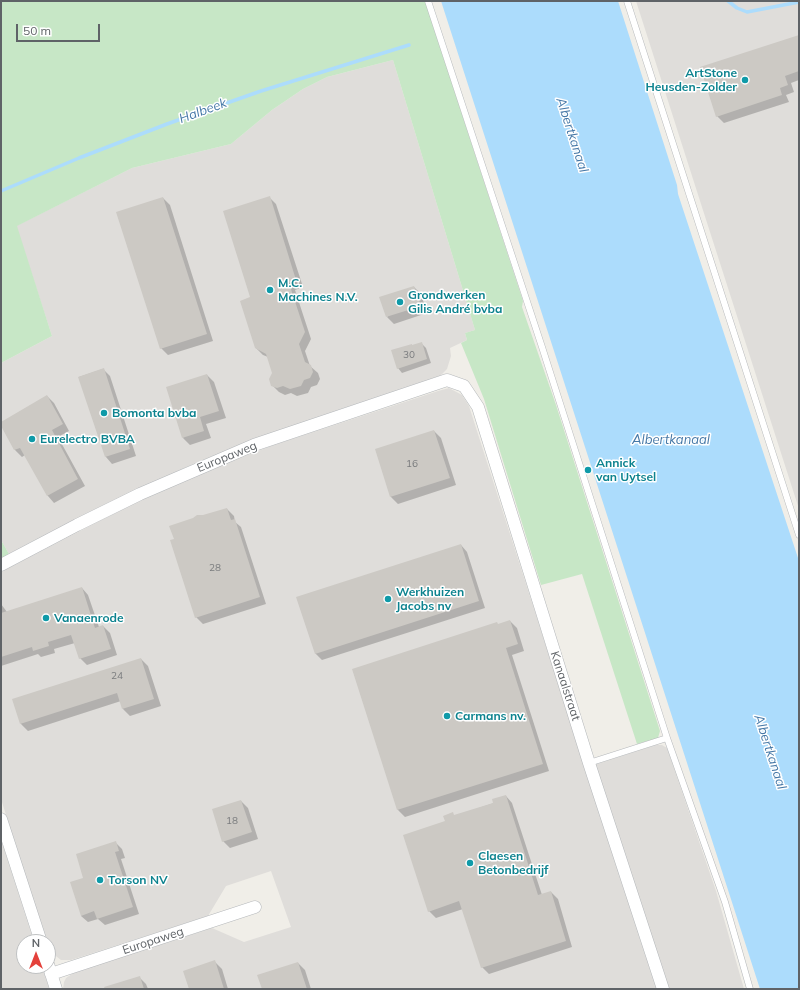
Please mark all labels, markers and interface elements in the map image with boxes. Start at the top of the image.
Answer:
scale bar [18,16,102,42]
text: 50 m [23,23,51,38]
place label: ArtStone Heusden-Zolder [645,66,737,94]
marker: ArtStone Heusden-Zolder [740,75,750,85]
water label: Halbeek [177,95,229,127]
water label: Albertkanaal [553,96,591,174]
place label: M.C. Machines N.V. [278,276,358,304]
marker: M.C. Machines N.V. [265,285,275,295]
place label: Grondwerken Gilis André bvba [408,288,502,316]
marker: Grondwerken Gilis André bvba [395,297,405,307]
house number: 30 [403,349,415,361]
place label: Bomonta bvba [112,406,197,420]
marker: Bomonta bvba [99,408,109,418]
place label: Eurelectro BVBA [40,432,135,446]
water label: Albertkanaal [632,432,710,448]
marker: Eurelectro BVBA [27,434,37,444]
street label: Europaweg [195,438,259,476]
place label: Annick van Uytsel [596,456,656,484]
house number: 16 [406,458,418,470]
marker: Annick van Uytsel [583,465,593,475]
house number: 28 [209,562,221,574]
place label: Werkhuizen Jacobs nv [396,585,464,613]
marker: Werkhuizen Jacobs nv [383,594,393,604]
place label: Vanaenrode [54,611,124,625]
marker: Vanaenrode [41,613,51,623]
street label: Kanaalstraat [547,649,583,723]
house number: 24 [111,670,123,682]
place label: Carmans nv. [455,709,526,723]
marker: Carmans nv. [442,711,452,721]
water label: Albertkanaal [751,713,789,791]
house number: 18 [226,815,238,827]
place label: Claesen Betonbedrijf [478,849,549,877]
marker: Claesen Betonbedrijf [465,858,475,868]
place label: Torson NV [108,873,168,887]
marker: Torson NV [95,875,105,885]
street label: Europaweg [121,924,185,958]
north arrow [16,934,56,974]
text: N [32,936,40,950]

